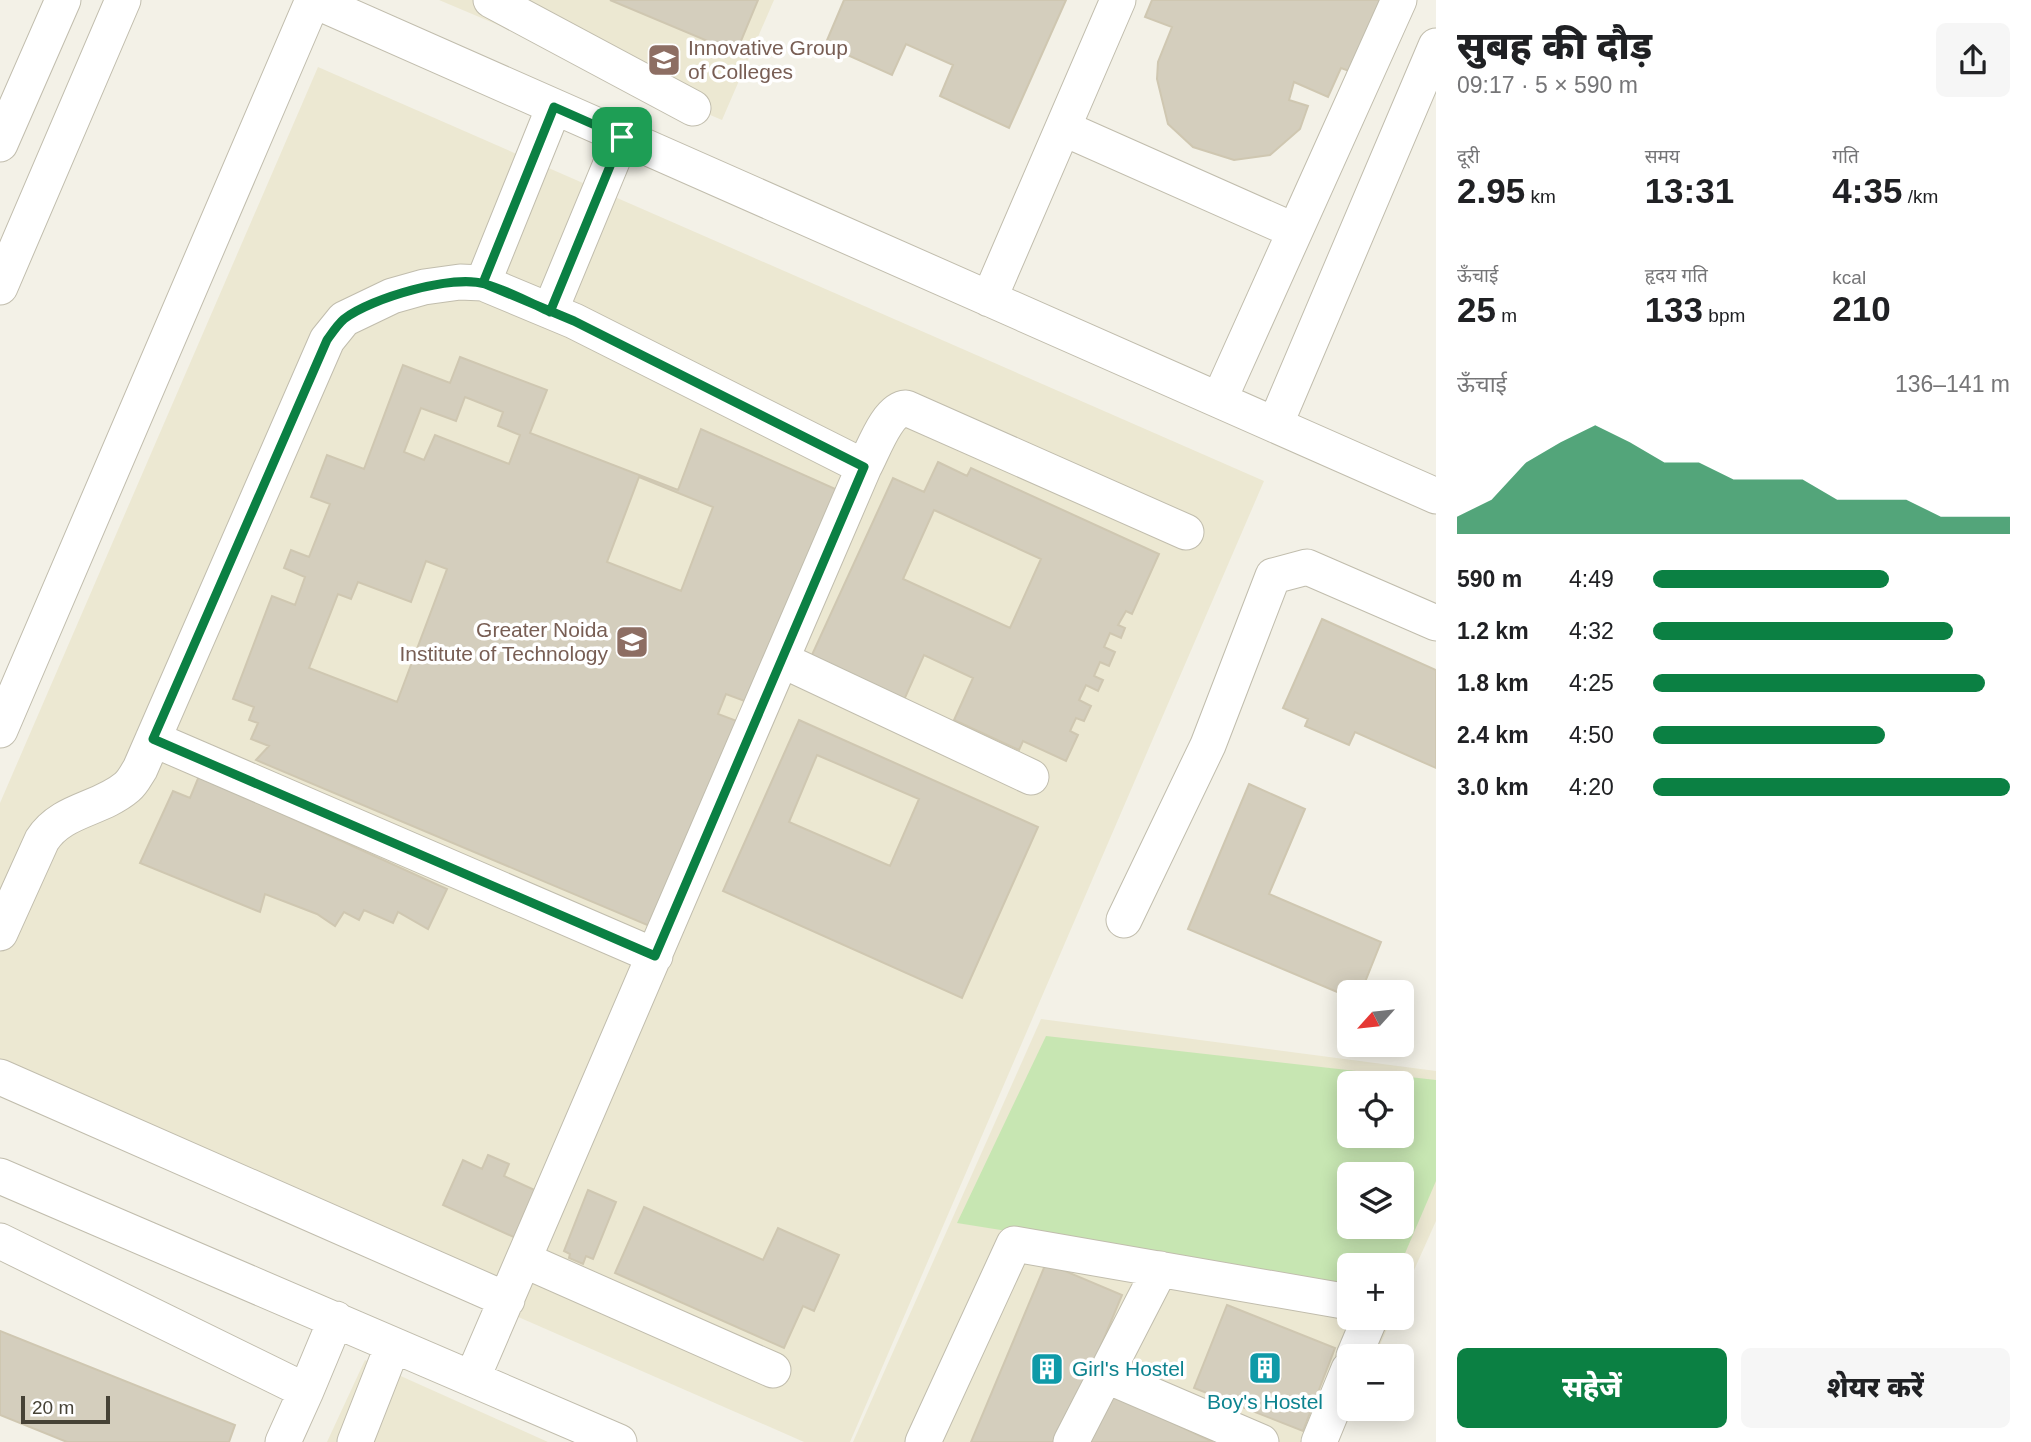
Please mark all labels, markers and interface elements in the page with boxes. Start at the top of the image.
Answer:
button: share [1936,23,2010,97]
text: सुबह की दौड़ [1457,25,1652,67]
place label: Innovative Group of Colleges [688,36,848,83]
school or university icon: Innovative Group of Colleges [645,41,683,79]
text: 09:17 · 5 × 590 m [1457,72,1638,98]
pin [592,107,652,167]
icon: arrive [603,118,641,156]
text: दूरी [1457,146,1480,167]
text: समय [1645,146,1680,167]
text: गति [1832,146,1859,167]
text: 2.95 [1457,171,1525,210]
text: 13:31 [1645,171,1734,210]
text: 4:35 [1832,171,1902,210]
text: km [1525,186,1556,207]
text: /km [1902,186,1938,207]
text: ऊँचाई [1457,265,1498,286]
text: हृदय गति [1645,265,1708,286]
text: kcal [1832,267,1866,288]
text: 210 [1832,289,1891,328]
text: 25 [1457,290,1496,329]
text: 133 [1645,290,1703,329]
text: m [1496,305,1517,326]
text: bpm [1703,305,1745,326]
text: ऊँचाई [1457,371,1507,397]
text: 136–141 m [1895,371,2010,397]
text: 590 m [1457,566,1522,592]
text: 4:49 [1569,566,1614,592]
place label: Greater Noida Institute of Technology [399,618,608,665]
text: 1.2 km [1457,618,1529,644]
text: 4:32 [1569,618,1614,644]
school or university icon: Greater Noida Institute of Technology [613,623,651,661]
text: 1.8 km [1457,670,1529,696]
text: 4:25 [1569,670,1614,696]
text: 2.4 km [1457,722,1529,748]
text: 4:50 [1569,722,1614,748]
text: 3.0 km [1457,774,1529,800]
text: 4:20 [1569,774,1614,800]
north arrow [1337,980,1414,1057]
map controls [1337,980,1414,1421]
button: locate [1337,1071,1414,1148]
button: layers [1337,1162,1414,1239]
button: + [1337,1253,1414,1330]
button: − [1337,1344,1414,1421]
button: सहेजें [1457,1348,1727,1428]
button: शेयर करें [1741,1348,2010,1428]
building icon: Boy's Hostel [1246,1349,1284,1387]
building icon: Girl's Hostel [1028,1350,1066,1388]
place label: Girl's Hostel [1072,1357,1185,1380]
place label: Boy's Hostel [1207,1390,1323,1413]
scale bar [21,1393,110,1425]
text: 20 m [32,1397,74,1418]

